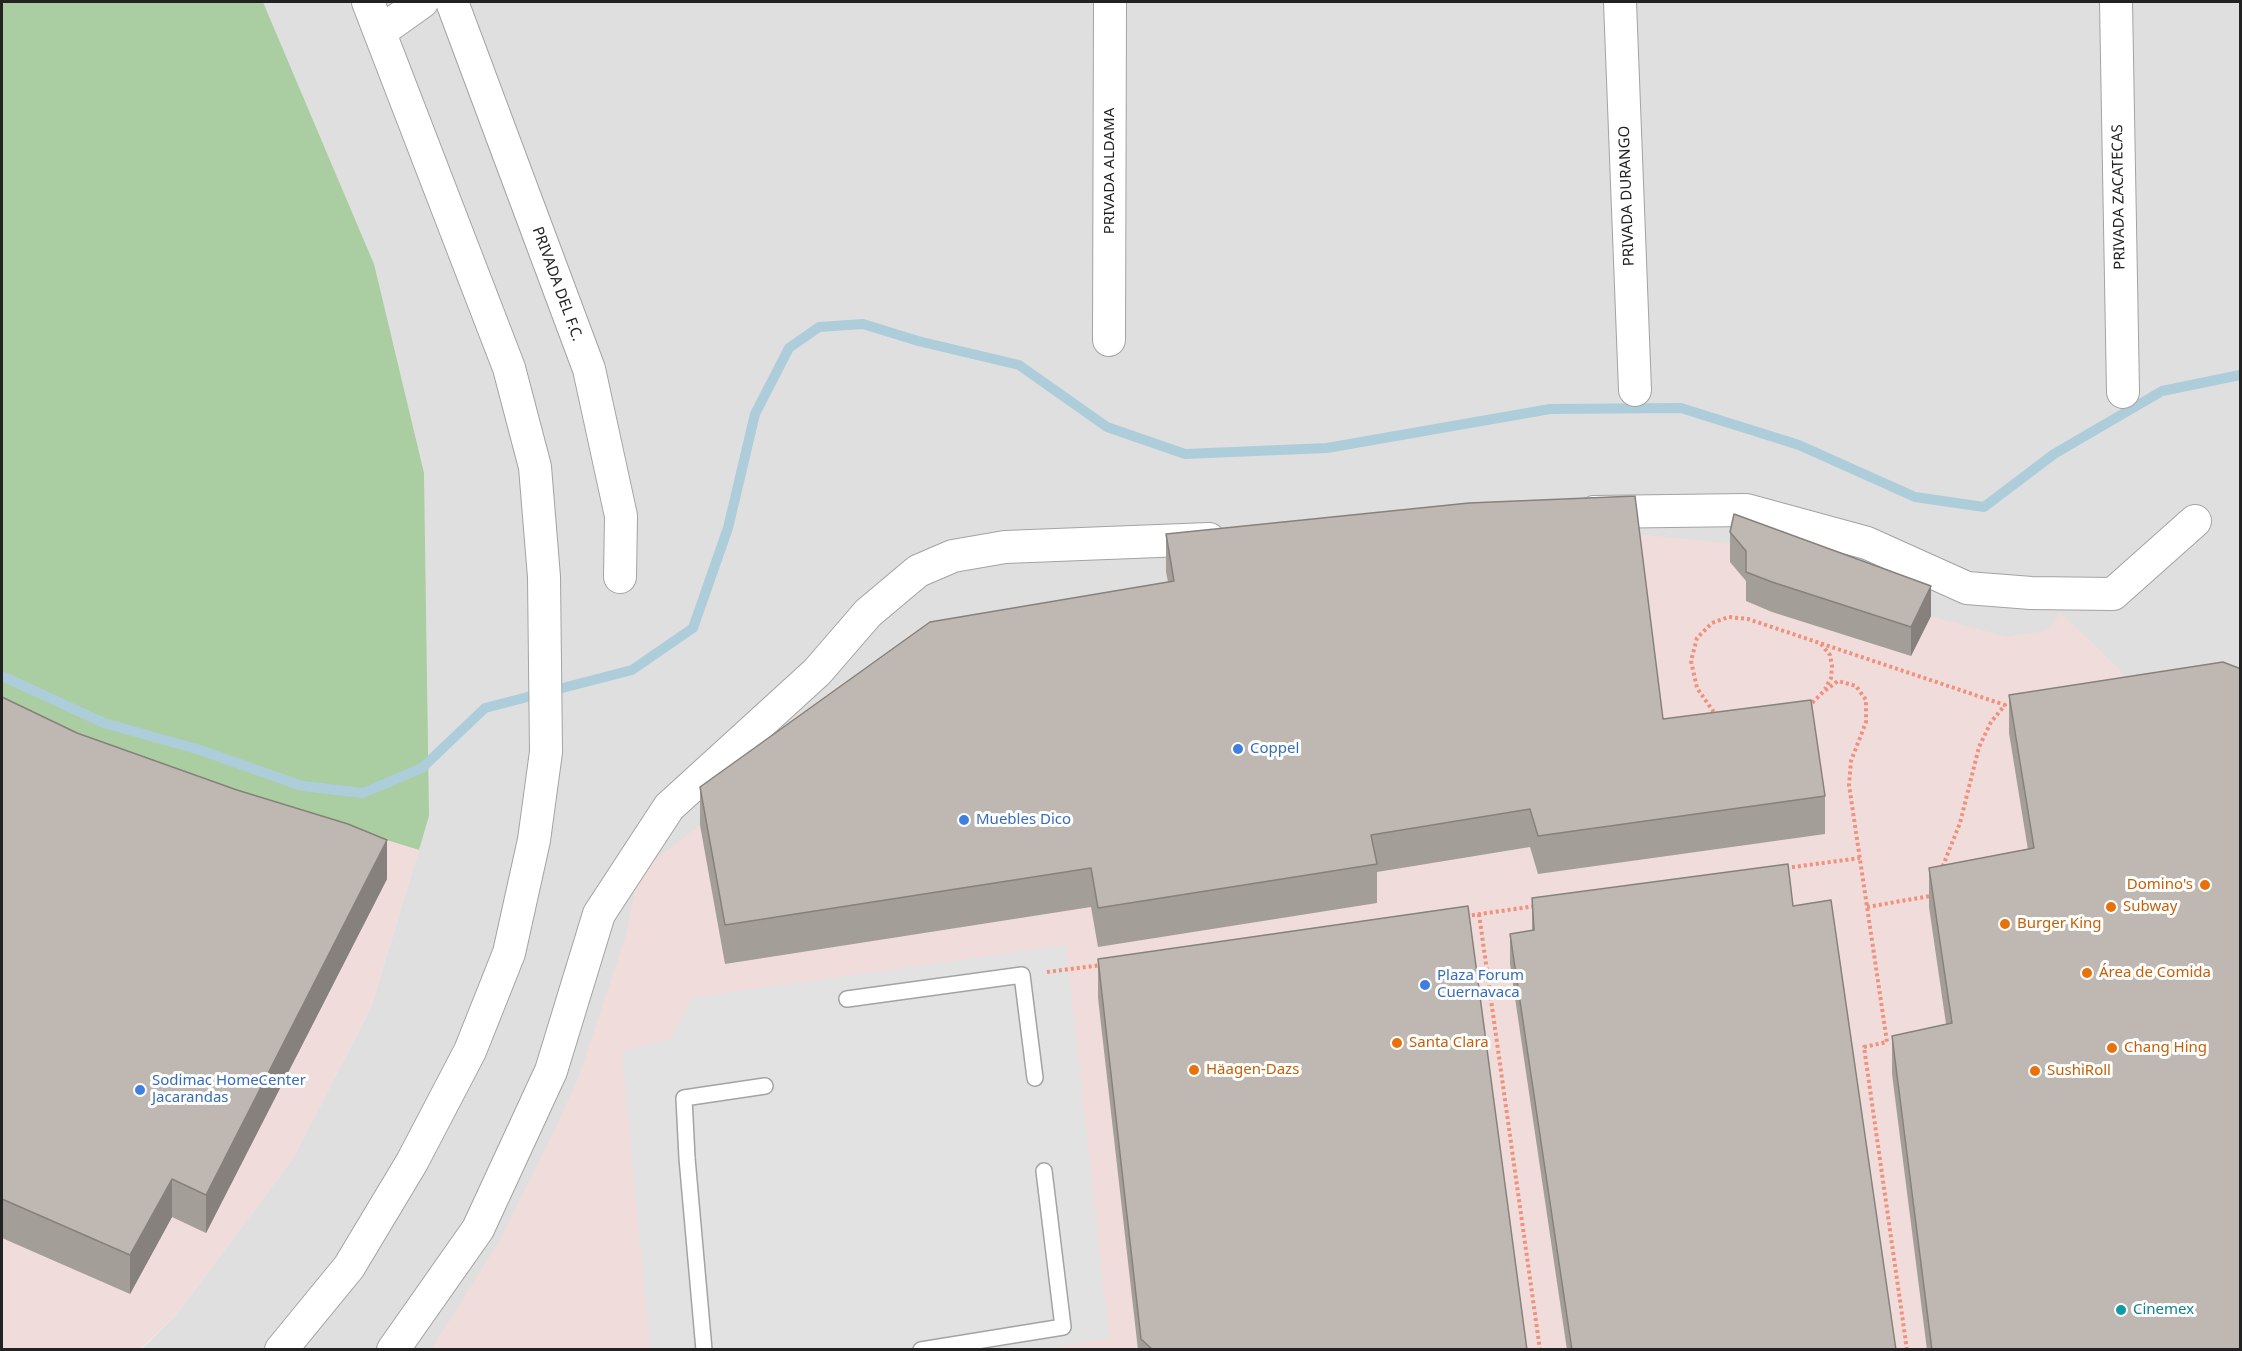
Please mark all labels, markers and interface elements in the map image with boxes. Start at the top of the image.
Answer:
street label: PRIVADA ALDAMA [1101,108,1119,234]
street label: PRIVADA ZACATECAS [2109,124,2129,270]
street label: PRIVADA DURANGO [1616,125,1638,267]
street label: PRIVADA DEL F.C. [528,224,586,344]
place label: Coppel [1250,740,1299,758]
marker: Coppel [1231,742,1245,756]
place label: Muebles Dico [976,811,1071,829]
marker: Muebles Dico [957,813,971,827]
place label: Domino's [2127,876,2193,894]
marker: Domino's [2198,878,2212,892]
place label: Subway [2123,898,2177,916]
marker: Subway [2104,900,2118,914]
place label: Burger King [2017,915,2101,933]
marker: Burger King [1998,917,2012,931]
place label: Área de Comida [2099,964,2211,982]
marker: Área de Comida [2080,966,2094,980]
place label: Plaza Forum Cuernavaca [1437,967,1524,1002]
marker: Plaza Forum Cuernavaca [1418,978,1432,992]
place label: Santa Clara [1409,1034,1489,1052]
marker: Santa Clara [1390,1036,1404,1050]
place label: Chang Hing [2124,1039,2207,1057]
marker: Chang Hing [2105,1041,2119,1055]
place label: Häagen-Dazs [1206,1061,1299,1079]
place label: SushiRoll [2047,1062,2111,1080]
marker: Häagen-Dazs [1187,1063,1201,1077]
marker: SushiRoll [2028,1064,2042,1078]
place label: Sodimac HomeCenter Jacarandas [152,1072,306,1107]
marker: Sodimac HomeCenter Jacarandas [133,1083,147,1097]
place label: Cinemex [2133,1301,2194,1319]
marker: Cinemex [2114,1303,2128,1317]

